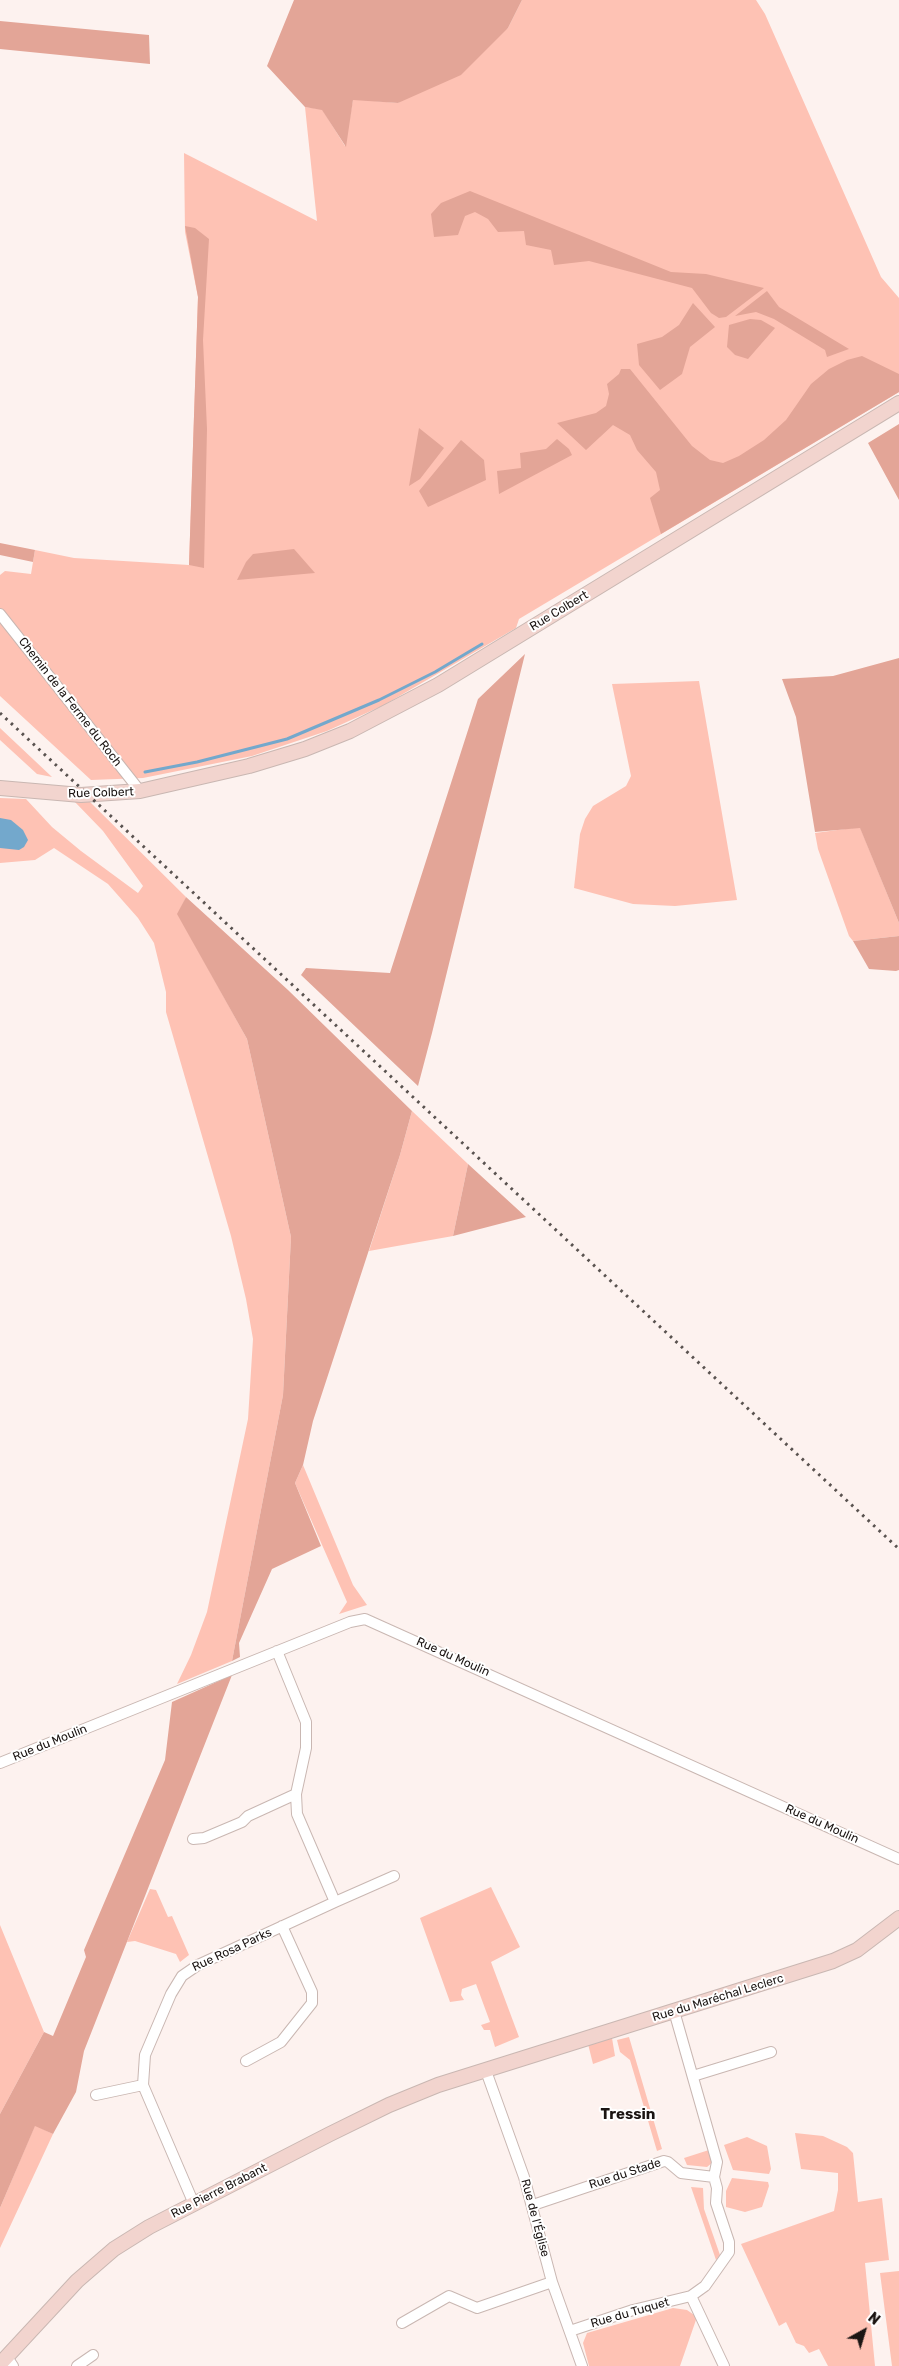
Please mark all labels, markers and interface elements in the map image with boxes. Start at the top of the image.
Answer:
street label: Rue Colbert [527,588,591,634]
street label: Chemin de la Ferme du Roch [15,635,125,769]
street label: Rue Colbert [68,785,134,801]
street label: Rue du Moulin [414,1634,492,1680]
street label: Rue du Moulin [11,1722,89,1764]
street label: Rue du Moulin [783,1801,861,1847]
street label: Rue Rosa Parks [190,1925,274,1975]
street label: Rue du Maréchal Leclerc [651,1971,785,2025]
district label: Tressin [601,2106,655,2124]
street label: Rue du Stade [587,2156,663,2192]
street label: Rue Pierre Brabant [169,2161,269,2221]
street label: Rue de l'Église [518,2177,552,2259]
street label: Rue du Tuquet [589,2295,671,2331]
north arrow [839,2306,889,2356]
text: N [864,2309,883,2329]

